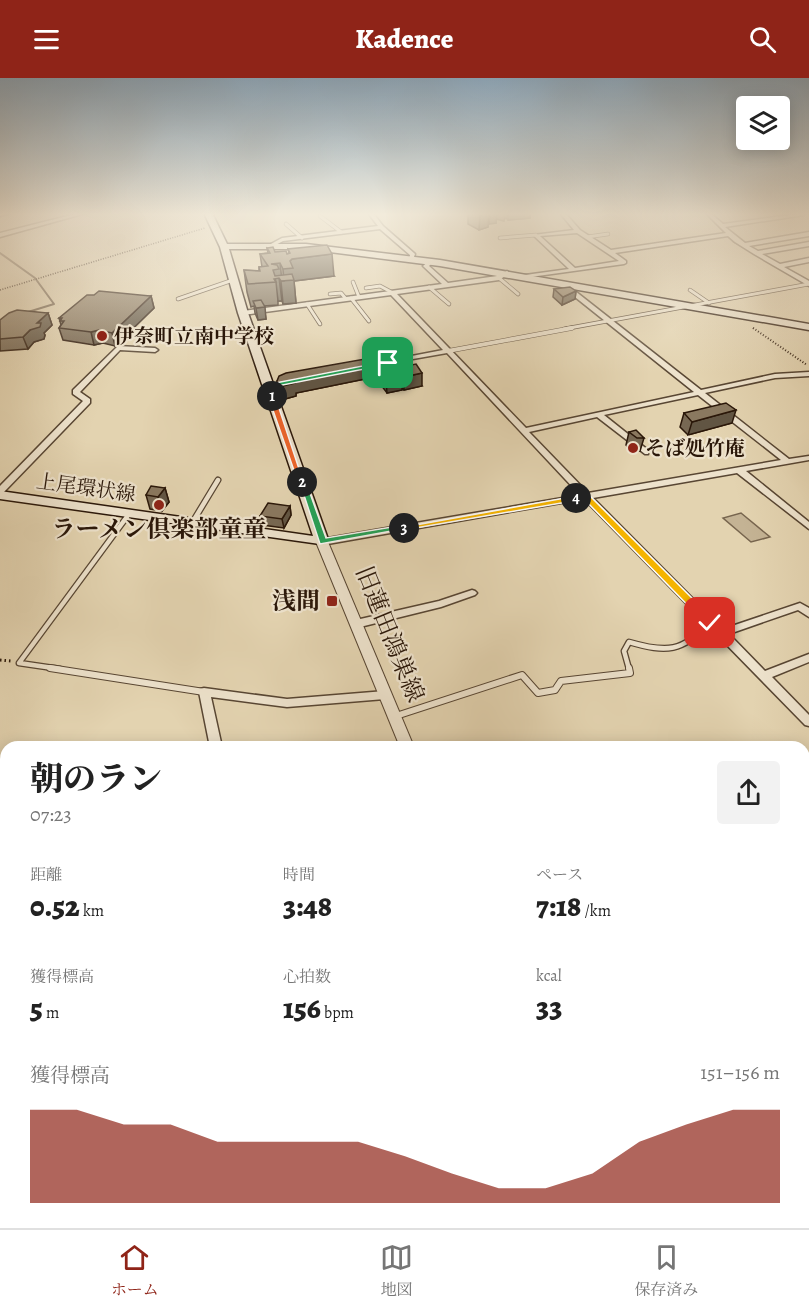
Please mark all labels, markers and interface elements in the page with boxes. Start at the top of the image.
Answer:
text: Kadence [356,21,453,57]
icon: menu [30,23,63,56]
icon: search [746,23,779,56]
map controls [736,96,790,150]
button: layers [736,96,790,150]
place label: 伊奈町立南中学校 [114,323,274,350]
marker: 伊奈町立南中学校 [95,329,109,343]
pin [362,337,413,388]
icon: arrive [371,346,404,379]
pin: 1 [257,381,287,411]
text: 1 [269,385,275,407]
place label: そば処竹庵 [645,435,745,462]
marker: そば処竹庵 [626,441,640,455]
pin: 2 [287,467,317,497]
street label: 上尾環状線 [35,468,137,508]
text: 2 [298,471,306,493]
pin: 4 [561,483,591,513]
text: 4 [572,487,580,509]
marker: ラーメン倶楽部童童 [152,498,166,512]
place label: ラーメン倶楽部童童 [52,513,266,545]
pin: 3 [389,513,419,543]
text: 3 [401,517,407,539]
street label: 旧蓮田鴻巣線 [348,561,432,707]
place label: 浅間 [272,585,320,617]
marker: 浅間 [325,594,339,608]
pin [684,597,735,648]
icon: check [693,606,726,639]
text: 朝のラン [30,756,162,801]
button: share [717,761,780,824]
text: 07:23 [30,801,72,828]
text: 距離 [30,864,62,886]
text: 時間 [283,864,315,886]
text: ペース [536,864,583,886]
text: 0.52 [30,886,80,926]
text: 3:48 [283,886,332,926]
text: 7:18 [536,886,581,926]
text: km [80,900,104,922]
text: /km [581,900,611,922]
text: kcal [536,965,562,987]
text: 獲得標高 [30,966,94,988]
text: 心拍数 [283,966,331,988]
text: 33 [536,987,562,1027]
text: 5 [30,988,43,1028]
text: 156 [283,988,321,1028]
text: m [43,1002,59,1024]
text: bpm [321,1002,354,1024]
text: 151–156 m [700,1059,780,1086]
text: 獲得標高 [30,1062,110,1089]
tab: ホーム [111,1241,159,1301]
tab: 地図 [380,1241,413,1301]
tab: 保存済み [634,1241,698,1301]

